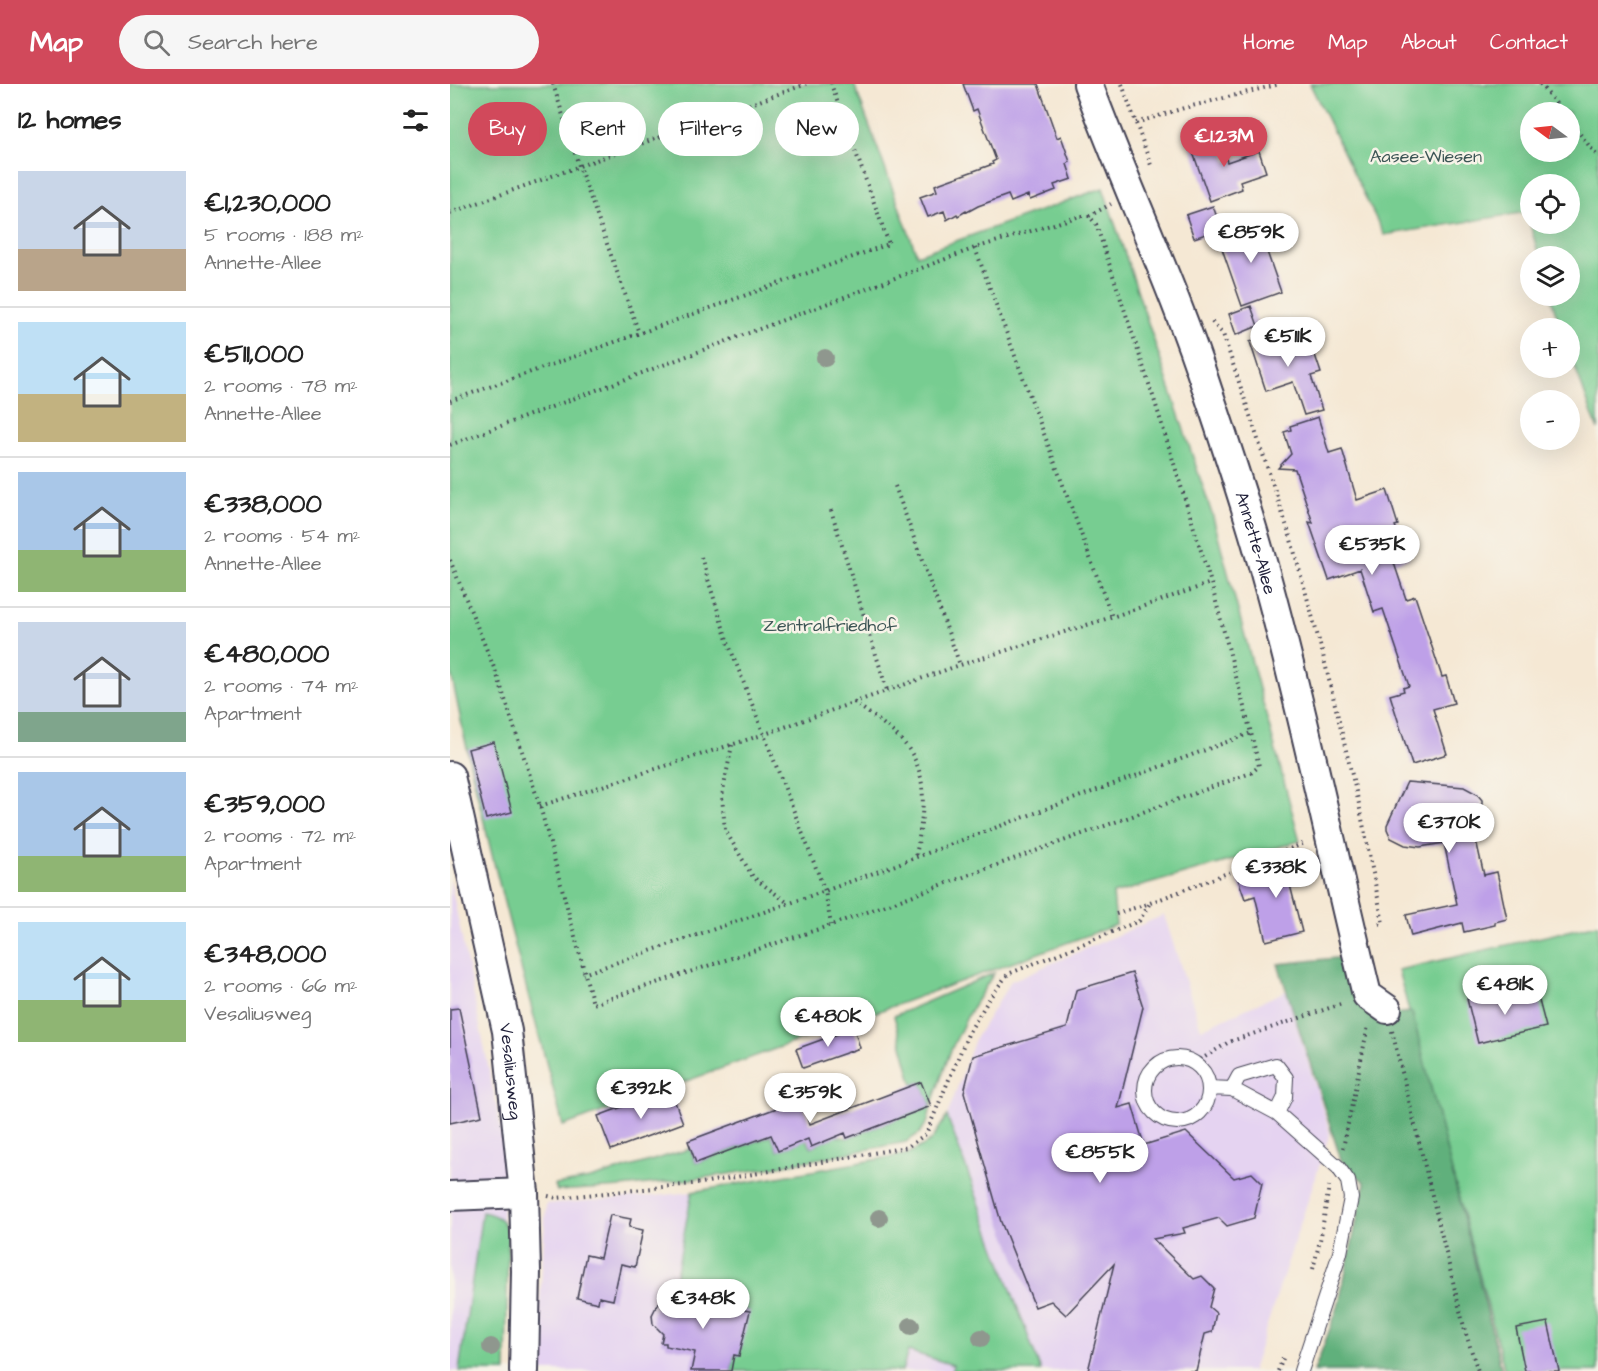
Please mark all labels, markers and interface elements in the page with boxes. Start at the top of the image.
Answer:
search box [119,15,539,69]
text: Map [30,23,83,62]
icon: search [140,26,173,59]
text: Search here [188,27,318,58]
text: Home [1243,28,1295,57]
text: Map [1328,28,1368,57]
text: About [1401,28,1457,57]
text: Contact [1490,28,1568,57]
text: 12 homes [18,102,121,138]
chip: Buy [468,102,547,156]
chip: Rent [559,102,646,156]
chip: Filters [658,102,763,156]
chip: New [775,102,859,156]
north arrow [1520,102,1580,162]
map controls [1520,102,1580,450]
icon: filters [399,104,432,137]
pin: €1.23M [1175,117,1273,168]
text: €1.23M [1194,122,1254,150]
park label: Aasee-Wiesen [1370,144,1482,169]
button: locate [1520,174,1580,234]
text: €1,230,000 [204,185,331,221]
icon: home [66,195,138,267]
pin: €859K [1209,213,1293,264]
text: €859K [1218,218,1284,246]
text: 5 rooms · 188 m² [204,221,364,249]
button: layers [1520,246,1580,306]
text: Annette-Allee [204,249,322,277]
pin: €511K [1246,317,1330,368]
button: + [1520,318,1580,378]
text: €511K [1264,322,1312,350]
text: €511,000 [204,336,304,372]
icon: home [66,346,138,418]
text: 2 rooms · 78 m² [204,372,358,400]
button: − [1520,390,1580,450]
text: Annette-Allee [204,400,322,428]
text: €338,000 [204,486,322,522]
street label: Annette-Allee [1229,489,1282,597]
icon: home [66,496,138,568]
text: 2 rooms · 54 m² [204,522,360,550]
pin: €535K [1330,525,1414,576]
text: €535K [1339,530,1405,558]
text: Annette-Allee [204,550,322,578]
park label: Zentralfriedhof [763,613,897,638]
text: €480,000 [204,636,329,672]
icon: home [66,646,138,718]
text: 2 rooms · 74 m² [204,672,358,700]
text: Apartment [204,700,302,728]
text: €359,000 [204,786,325,822]
icon: home [66,796,138,868]
pin: €370K [1407,803,1491,854]
text: €370K [1417,808,1481,836]
text: 2 rooms · 72 m² [204,822,356,850]
pin: €338K [1234,848,1318,899]
text: Apartment [204,850,302,878]
text: €338K [1245,853,1307,881]
text: €348,000 [204,936,326,972]
icon: home [66,946,138,1018]
pin: €481K [1463,965,1547,1016]
text: €481K [1476,970,1534,998]
text: 2 rooms · 66 m² [204,972,358,1000]
pin: €480K [786,997,870,1048]
text: Vesaliusweg [204,1000,311,1028]
text: €480K [794,1002,862,1030]
street label: Vesaliusweg [493,1021,528,1121]
pin: €392K [599,1069,683,1120]
pin: €359K [768,1073,852,1124]
text: €392K [610,1074,672,1102]
text: €359K [778,1078,842,1106]
pin: €855K [1058,1133,1142,1184]
text: €855K [1065,1138,1135,1166]
pin: €348K [661,1279,745,1330]
text: €348K [671,1284,735,1312]

